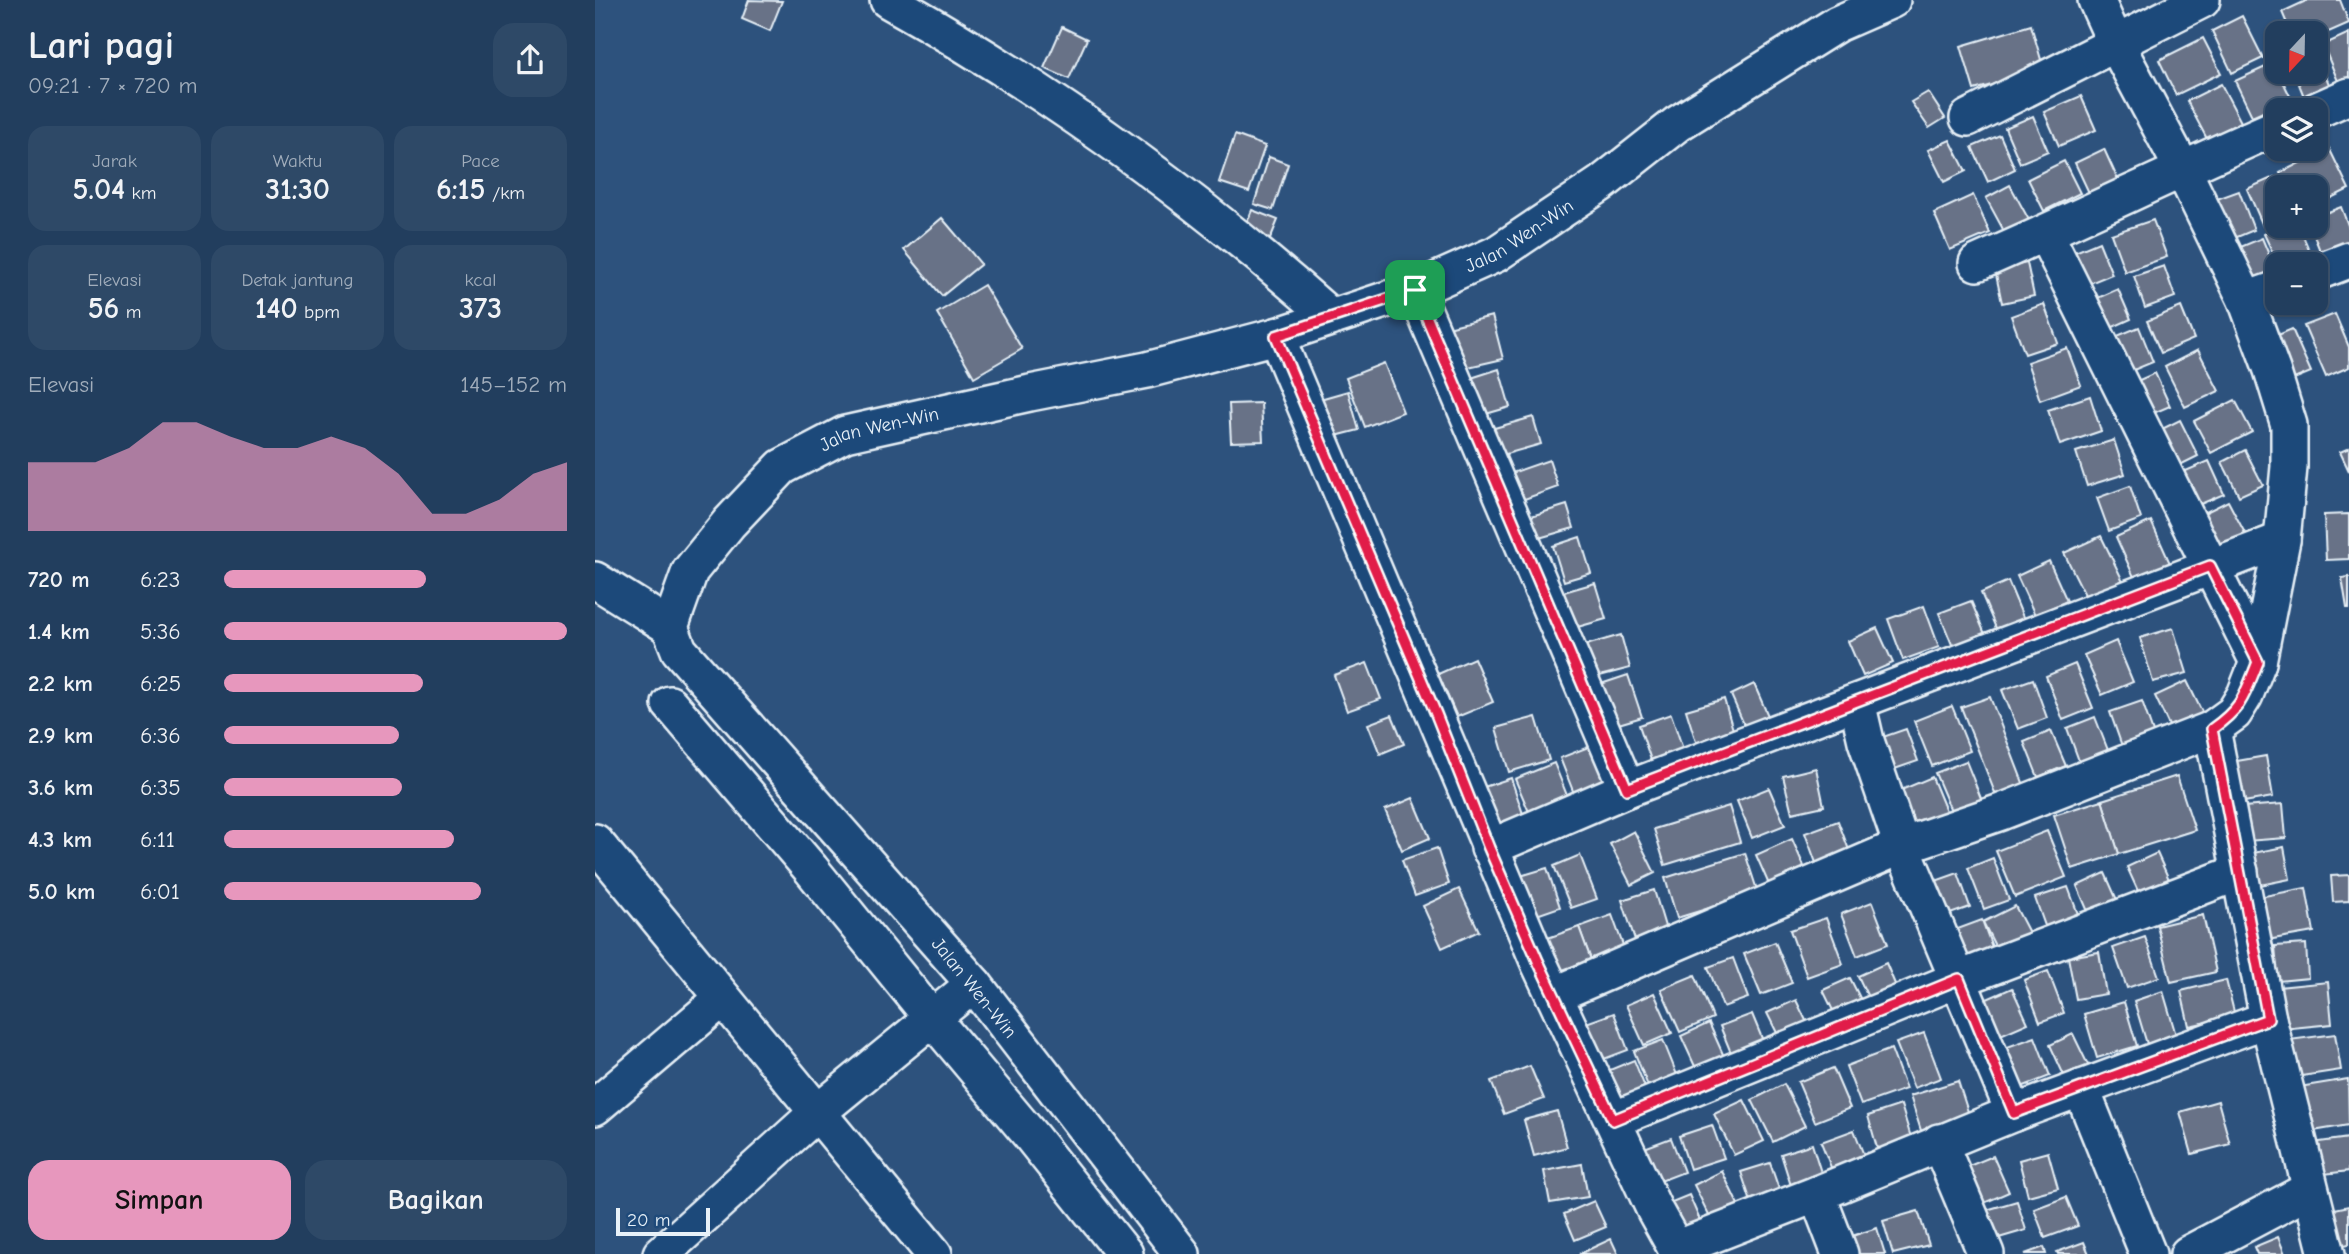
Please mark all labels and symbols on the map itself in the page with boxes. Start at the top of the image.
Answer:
north arrow [2265,21,2327,84]
street label: Jalan Wen-Win [1462,194,1577,277]
pin [1385,260,1445,320]
street label: Jalan Wen-Win [816,403,941,456]
street label: Jalan Wen-Win [927,933,1021,1043]
scale bar [616,1205,711,1237]

